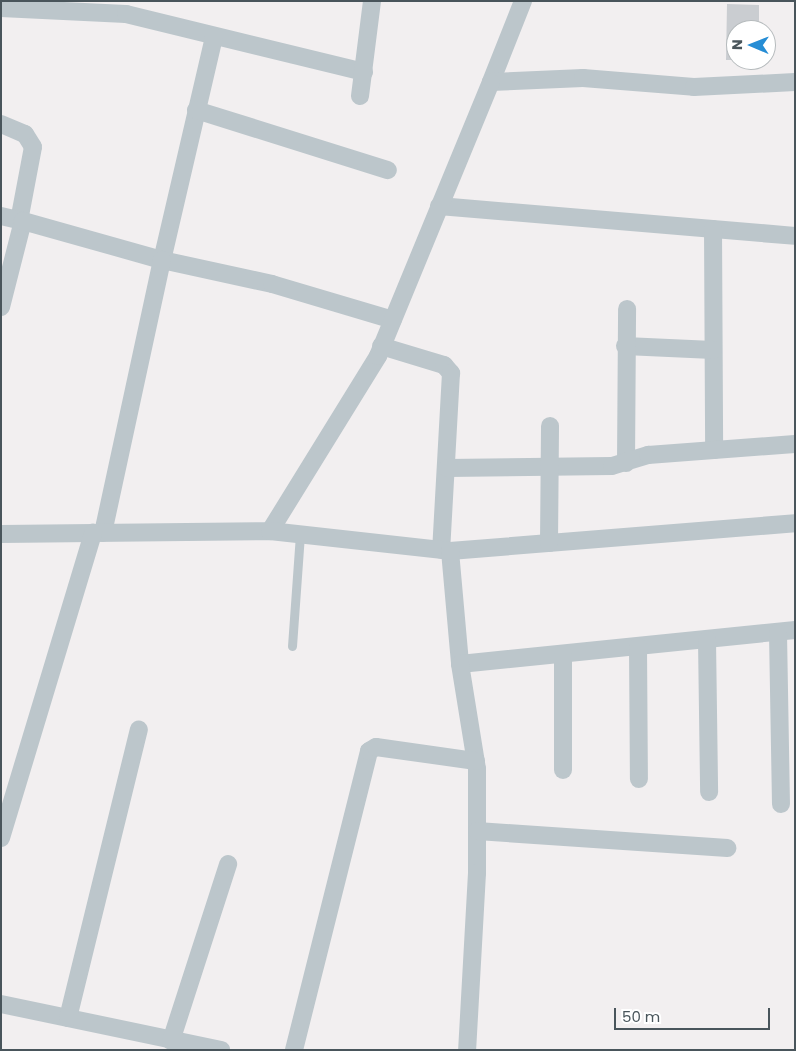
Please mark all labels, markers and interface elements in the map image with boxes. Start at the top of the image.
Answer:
north arrow [726,20,776,70]
text: N [727,39,747,50]
scale bar [616,998,772,1030]
text: 50 m [622,1006,660,1027]

